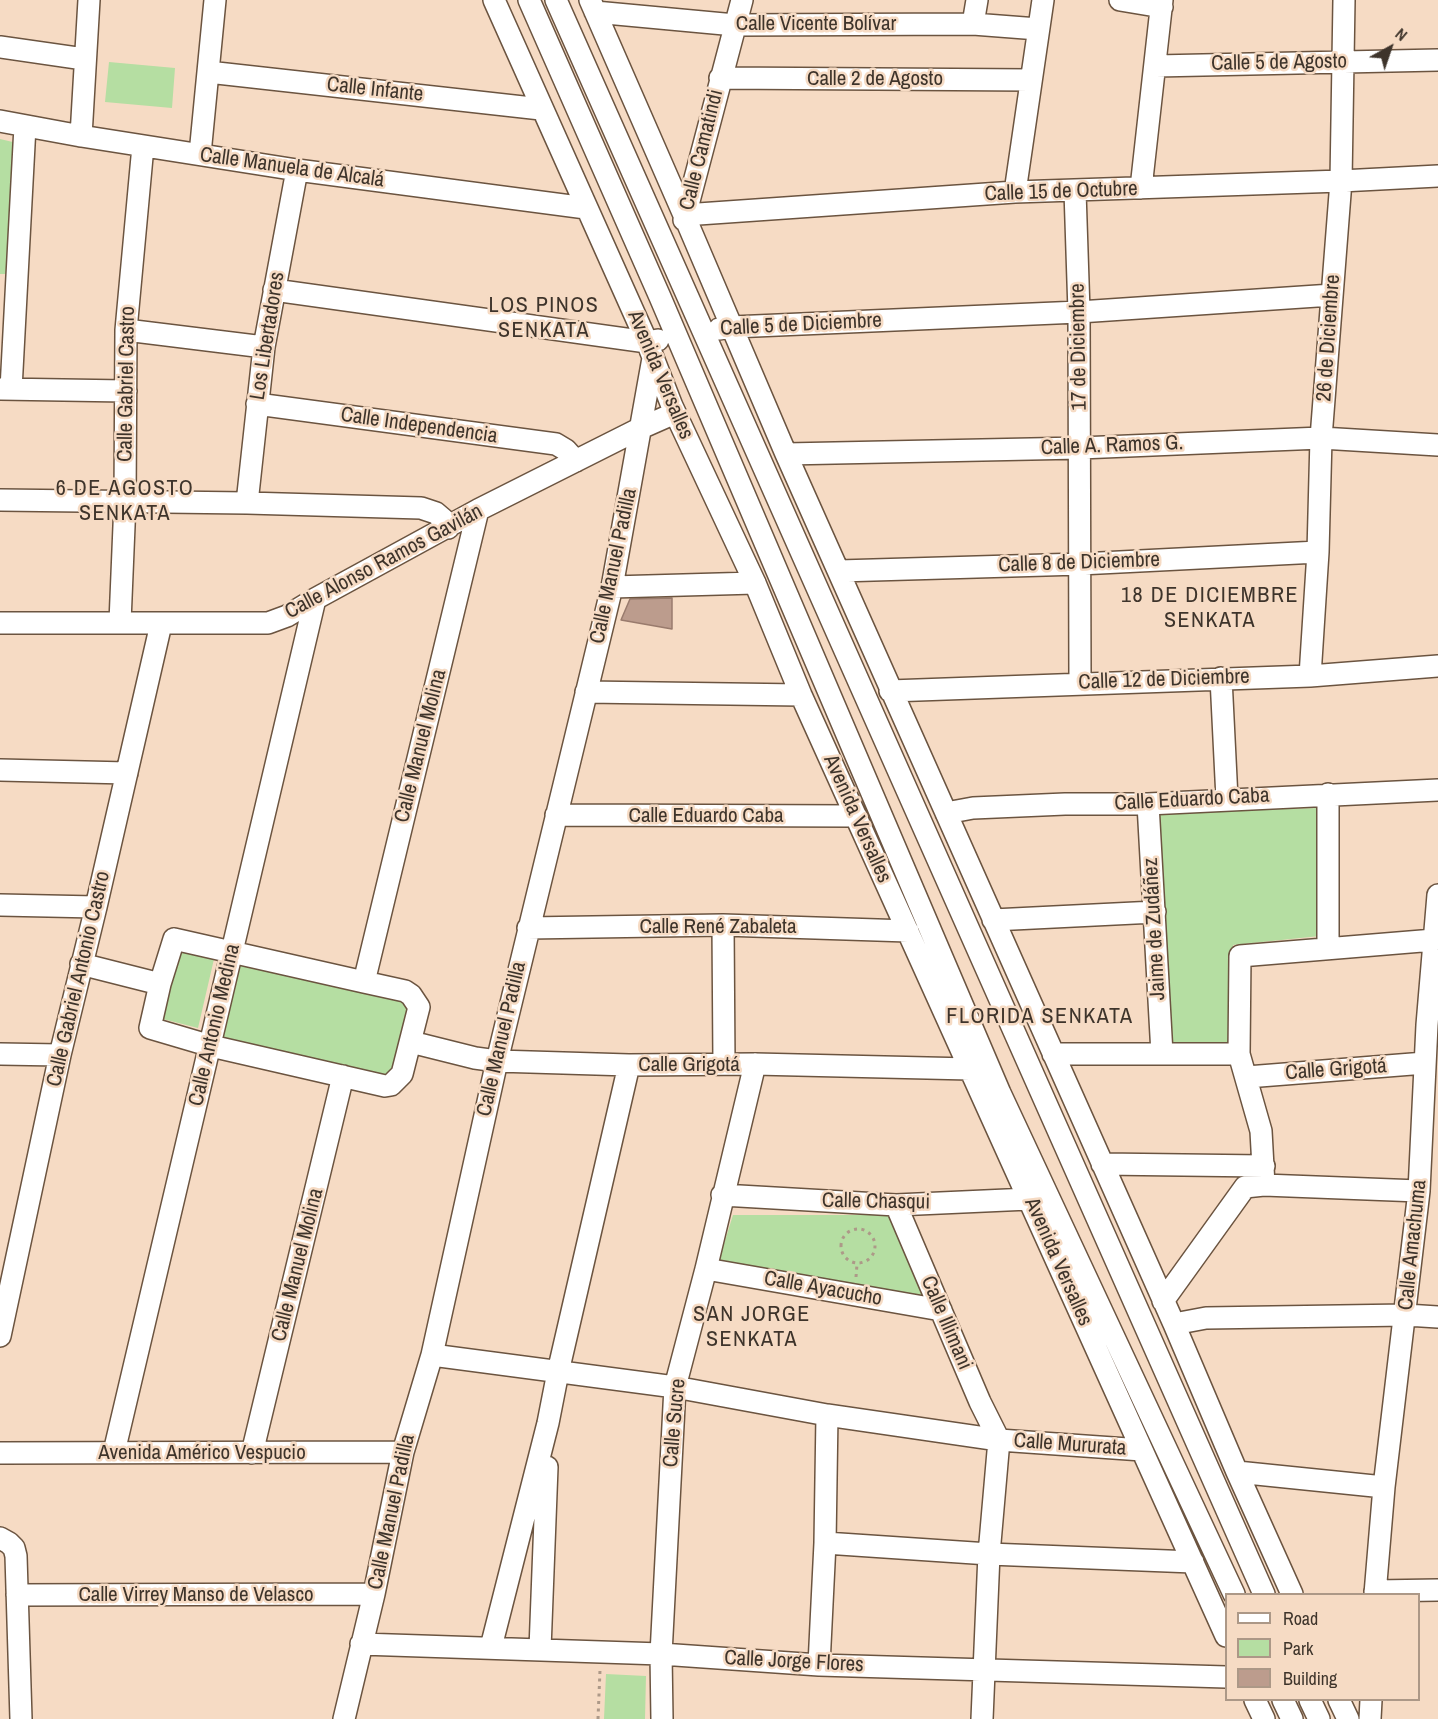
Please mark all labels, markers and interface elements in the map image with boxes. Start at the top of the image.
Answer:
street label: Calle Vicente Bolívar [736,11,896,37]
north arrow [1360,18,1420,78]
text: N [1391,23,1412,46]
street label: Calle 5 de Agosto [1211,49,1347,77]
street label: Calle 2 de Agosto [807,66,943,92]
street label: Calle Infante [326,72,424,108]
street label: Calle Camatindi [675,87,729,213]
street label: Calle Manuela de Alcalá [198,143,386,193]
street label: Calle 15 de Octubre [984,177,1138,207]
street label: Los Libertadores [245,270,291,402]
street label: 26 de Diciembre [1312,274,1346,402]
street label: 17 de Diciembre [1065,283,1093,411]
district label: LOS PINOS SENKATA [489,293,599,344]
street label: Calle Gabriel Castro [113,306,141,462]
street label: Avenida Versalles [622,307,698,443]
street label: Calle 5 de Diciembre [720,308,882,342]
street label: Calle Independencia [339,403,499,449]
street label: Calle A. Ramos G. [1040,431,1184,461]
district label: 6 DE AGOSTO SENKATA [56,476,194,528]
street label: Calle Manuel Padilla [585,486,643,646]
street label: Calle Alonso Ramos Gavilán [281,499,487,625]
street label: Calle 8 de Diciembre [998,548,1160,578]
district label: 18 DE DICIEMBRE SENKATA [1121,583,1299,634]
street label: Calle 12 de Diciembre [1078,664,1250,696]
street label: Calle Manuel Molina [390,667,452,825]
street label: Avenida Versalles [818,751,896,887]
street label: Calle Eduardo Caba [1114,783,1270,817]
street label: Calle Eduardo Caba [628,803,784,829]
street label: Jaime de Zudáñez [1139,857,1171,1001]
street label: Calle Gabriel Antonio Castro [42,869,116,1089]
street label: Calle René Zabaleta [640,914,796,940]
street label: Calle Antonio Medina [184,941,246,1109]
street label: Calle Manuel Padilla [472,959,532,1119]
district label: FLORIDA SENKATA [946,1004,1134,1030]
street label: Calle Grigotá [638,1052,740,1078]
street label: Calle Grigotá [1285,1054,1387,1086]
street label: Calle Amachuma [1394,1178,1432,1312]
street label: Calle Manuel Molina [267,1186,329,1344]
street label: Calle Chasqui [822,1188,930,1216]
street label: Avenida Versalles [1019,1194,1097,1330]
street label: Calle Ayacucho [762,1266,884,1312]
street label: Calle Illimani [915,1272,977,1374]
district label: SAN JORGE SENKATA [693,1302,811,1354]
street label: Calle Sucre [659,1378,691,1468]
street label: Calle Mururata [1013,1428,1127,1462]
street label: Calle Manuel Padilla [363,1432,421,1592]
street label: Avenida Américo Vespucio [98,1440,306,1466]
street label: Calle Virrey Manso de Velasco [78,1582,314,1608]
legend [1225,1593,1420,1701]
text: Road [1283,1606,1318,1631]
text: Park [1283,1636,1313,1661]
street label: Calle Jorge Flores [724,1646,864,1678]
text: Building [1283,1666,1337,1691]

